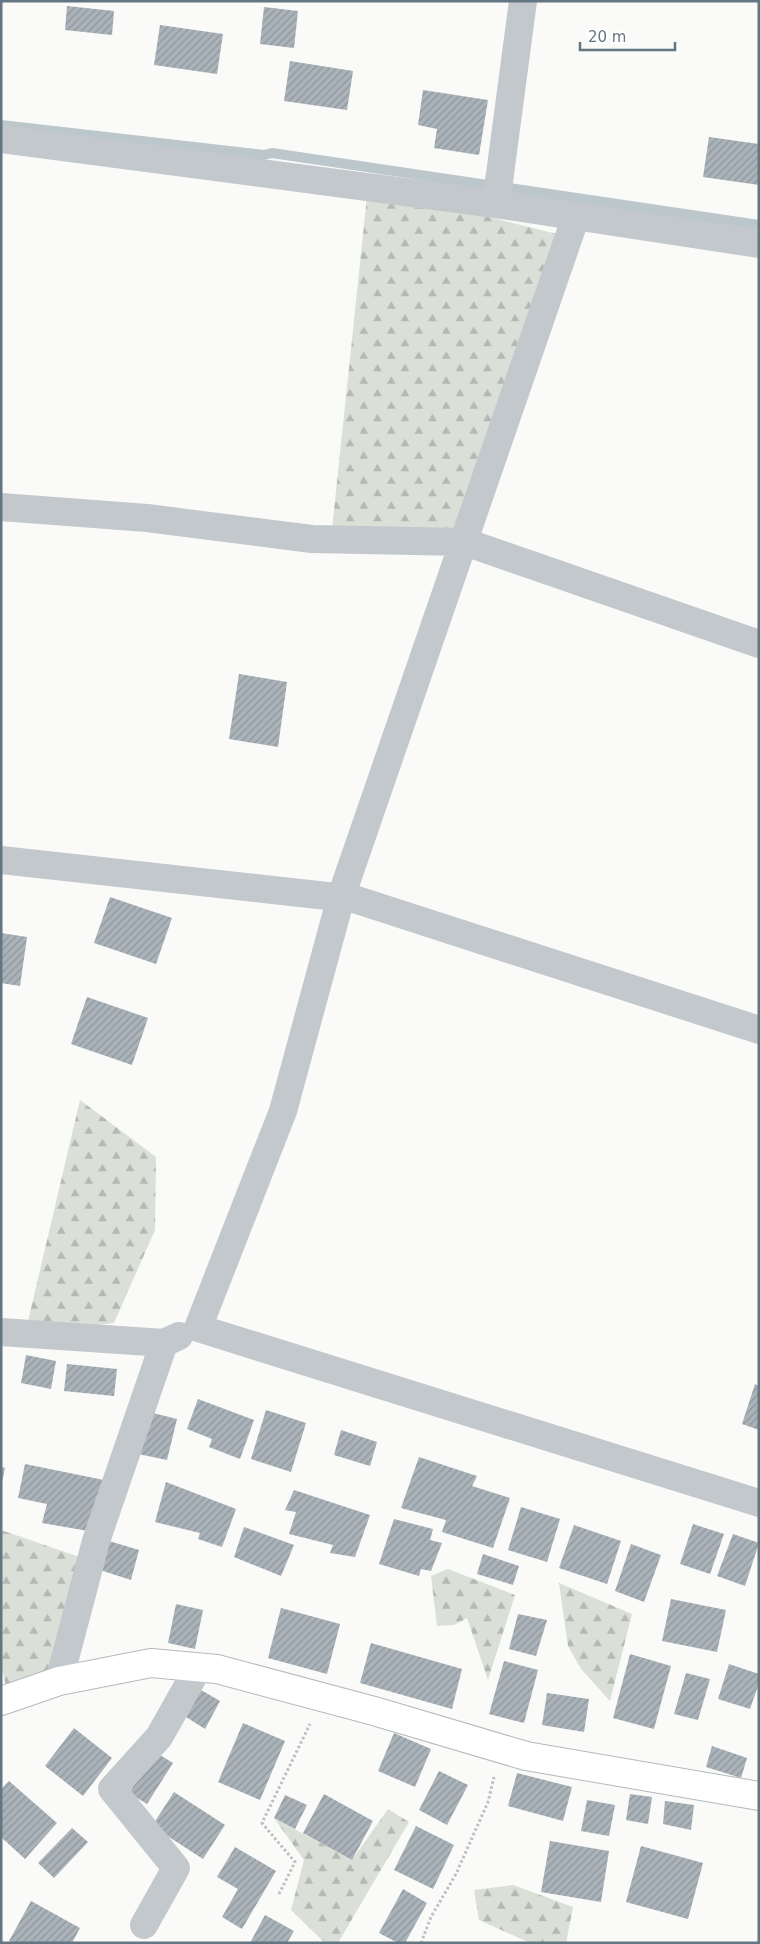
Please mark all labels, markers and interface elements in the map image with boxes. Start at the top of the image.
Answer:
scale bar [580,20,675,52]
text: 20 m [588,28,626,46]

